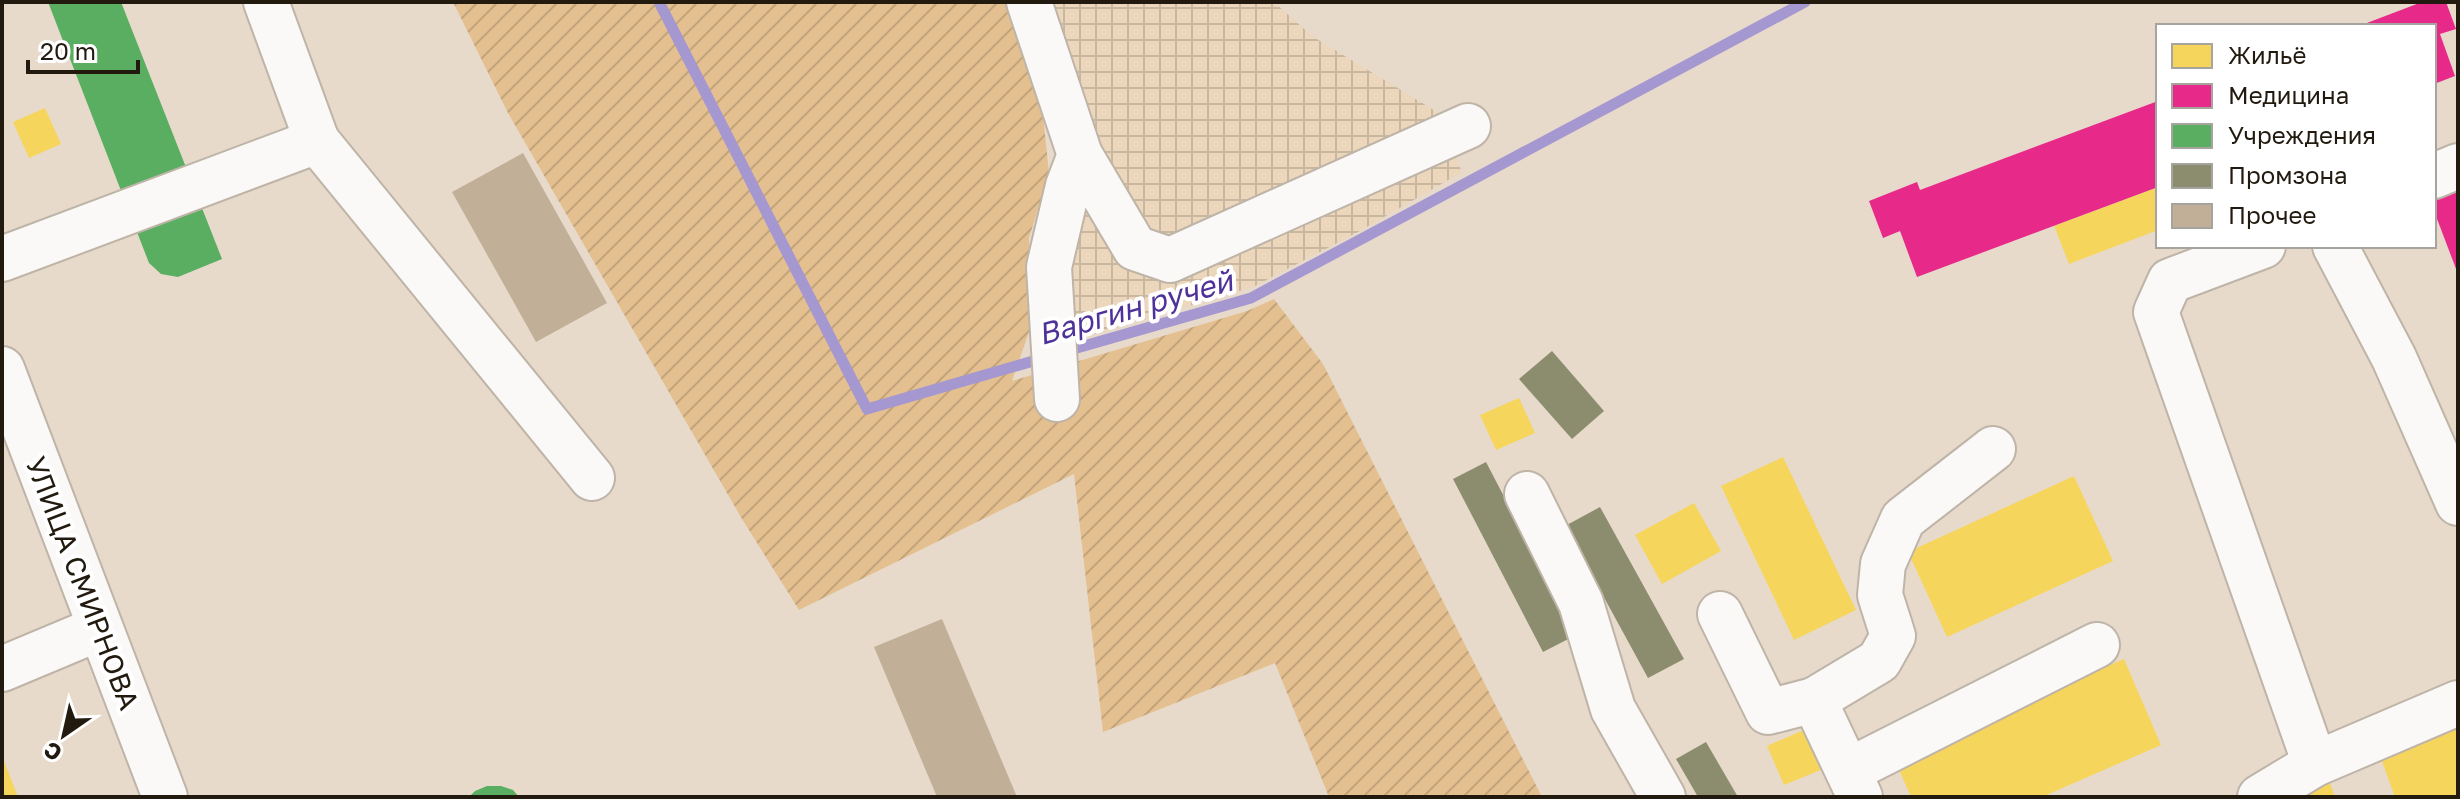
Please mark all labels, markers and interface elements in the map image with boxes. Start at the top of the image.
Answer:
scale bar [28,24,138,74]
legend [2156,24,2436,248]
text: 20 m [40,36,96,65]
text: Жильё [2228,40,2306,69]
text: Медицина [2228,80,2349,109]
text: Учреждения [2228,120,2376,149]
text: Промзона [2228,160,2348,189]
text: Прочее [2228,200,2316,229]
water label: Варгин ручей [1034,262,1238,352]
street label: УЛИЦА СМИРНОВА [20,452,147,714]
north arrow [24,695,104,775]
text: С [39,736,67,768]

